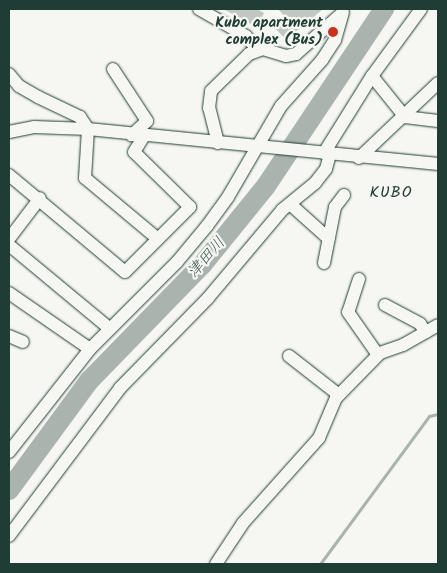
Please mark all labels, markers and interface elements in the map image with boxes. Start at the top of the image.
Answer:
place label: Kubo apartment complex (Bus) [215,14,323,49]
marker: Kubo apartment complex (Bus) [327,26,339,38]
district label: KUBO [369,183,413,203]
water label: 津田川 [184,234,230,282]

